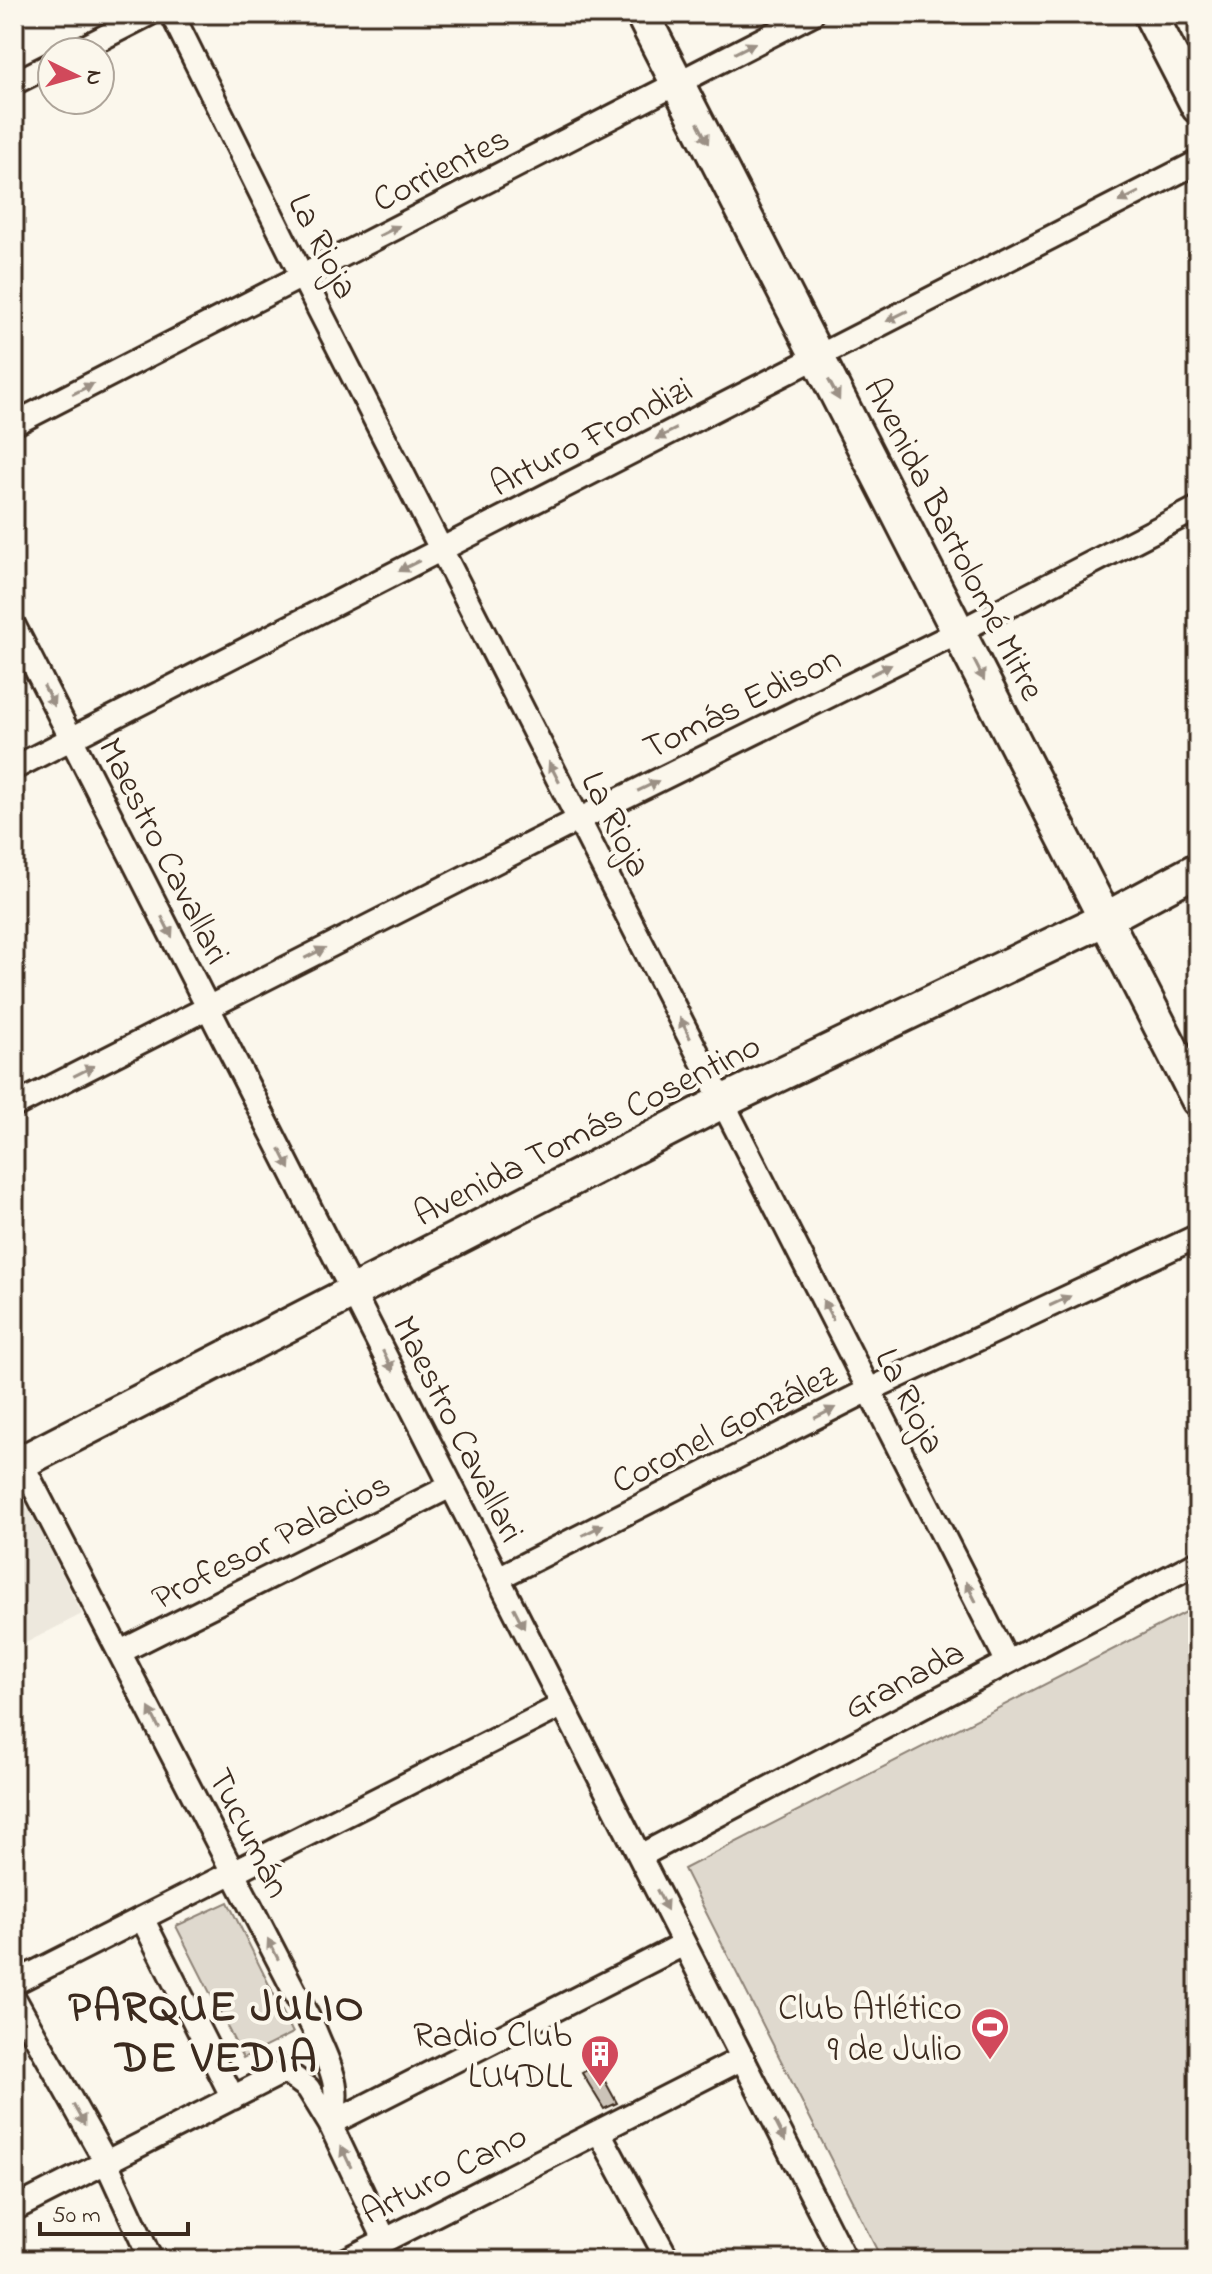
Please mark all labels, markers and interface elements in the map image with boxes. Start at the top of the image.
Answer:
north arrow [36,36,116,116]
one-way arrow [734,42,757,55]
text: N [76,69,110,86]
street label: Corrientes [364,114,520,228]
one-way arrow [697,121,710,144]
street label: La Rioja [272,185,370,309]
one-way arrow [1117,191,1140,204]
one-way arrow [378,225,401,238]
one-way arrow [886,309,909,322]
street label: Arturo Frondizi [481,365,703,513]
street label: Avenida Bartolomé Mitre [848,369,1057,712]
one-way arrow [827,378,840,401]
one-way arrow [72,382,95,395]
one-way arrow [654,428,677,441]
one-way arrow [398,559,421,572]
street label: Tomás Edison [635,634,851,776]
one-way arrow [973,659,986,682]
one-way arrow [869,664,892,677]
one-way arrow [43,684,56,707]
street label: Maestro Cavallari [82,729,242,975]
one-way arrow [547,760,561,783]
street label: La Rioja [565,763,663,887]
one-way arrow [636,779,659,792]
one-way arrow [161,916,174,939]
one-way arrow [304,946,327,960]
one-way arrow [678,1017,691,1040]
street label: Avenida Tomás Cosentino [405,1021,771,1243]
one-way arrow [72,1064,95,1077]
one-way arrow [278,1148,292,1170]
one-way arrow [1048,1294,1071,1308]
one-way arrow [821,1298,835,1321]
street label: Maestro Cavallari [376,1307,536,1553]
street label: La Rioja [859,1340,957,1464]
one-way arrow [381,1350,395,1373]
street label: Coronel González [603,1350,848,1510]
one-way arrow [813,1406,836,1419]
street label: Profesor Palacios [143,1460,401,1626]
one-way arrow [581,1523,604,1537]
one-way arrow [965,1580,978,1603]
one-way arrow [511,1607,525,1629]
street label: Granada [835,1628,975,1736]
one-way arrow [147,1707,160,1730]
street label: Tucumán [192,1760,302,1908]
one-way arrow [655,1888,669,1911]
one-way arrow [267,1938,280,1961]
district label: PARQUE JULIO DE VEDIA [68,1977,366,2092]
place label: Club Atlético 9 de Julio [778,1984,962,2078]
sports icon: Club Atlético 9 de Julio [969,2006,1011,2061]
place label: Radio Club LU4DLL [413,2011,573,2105]
building icon: Radio Club LU4DLL [579,2033,621,2088]
one-way arrow [73,2103,86,2126]
street label: Arturo Cano [353,2111,537,2241]
one-way arrow [773,2120,786,2143]
one-way arrow [339,2145,353,2168]
scale bar [40,2186,188,2236]
text: 50 m [52,2199,101,2234]

